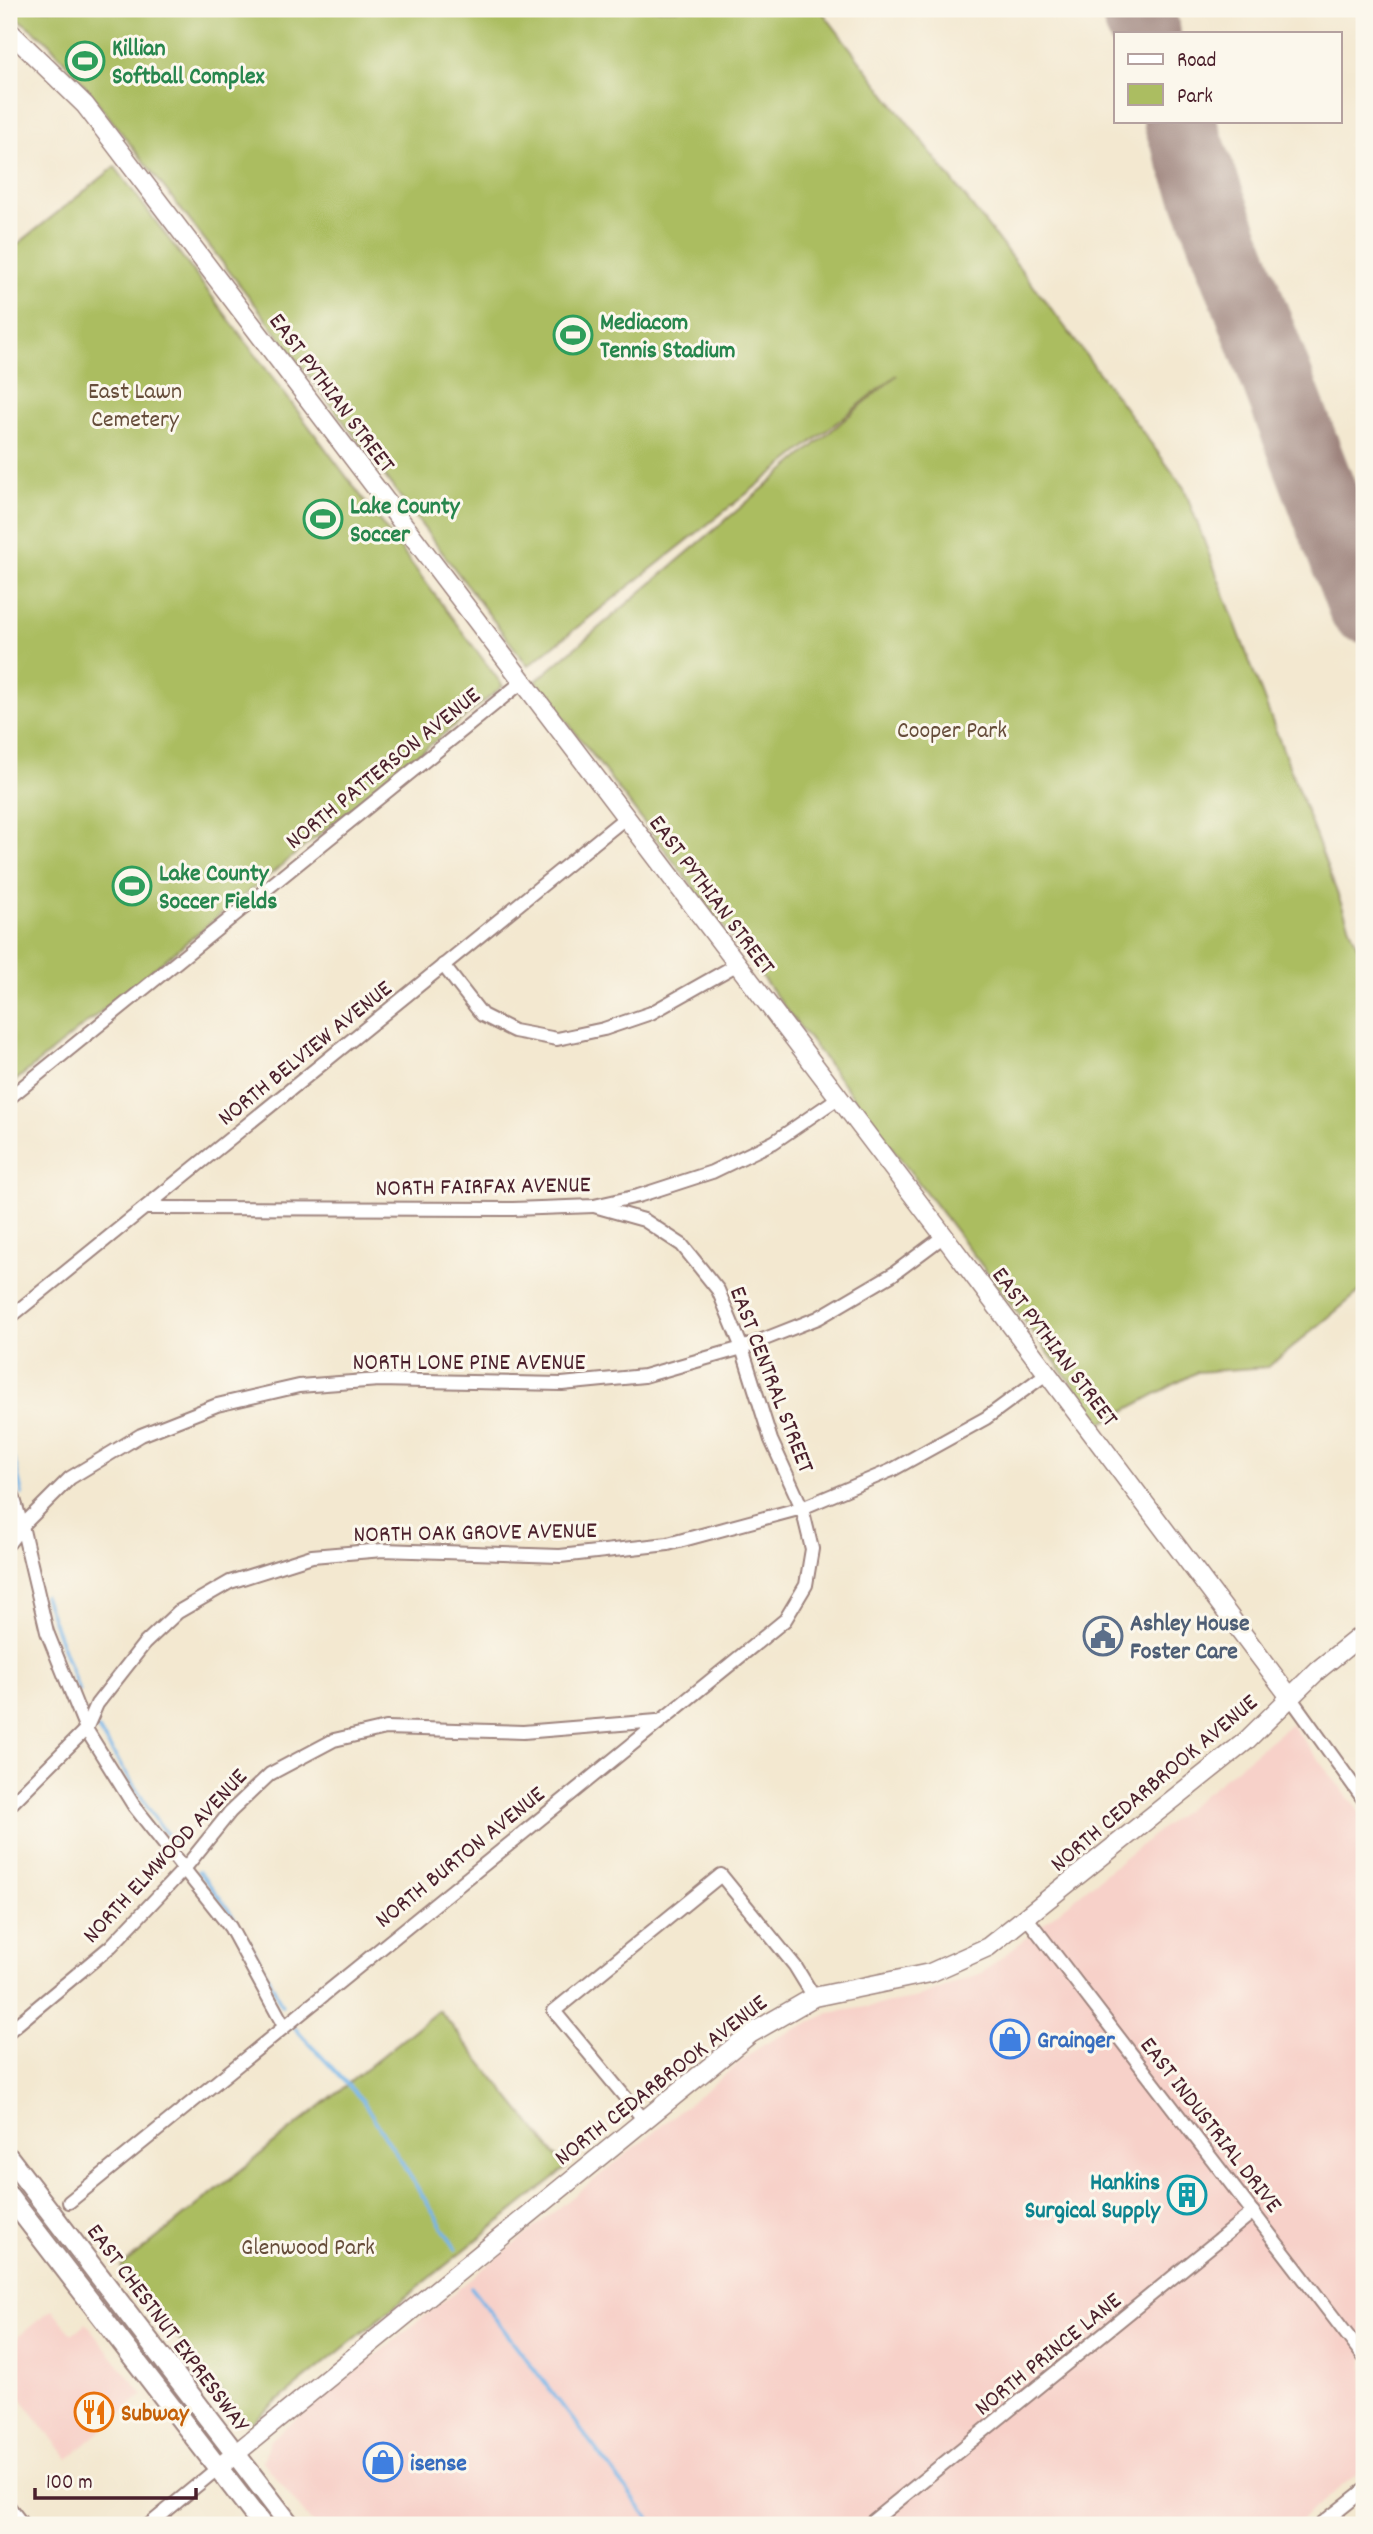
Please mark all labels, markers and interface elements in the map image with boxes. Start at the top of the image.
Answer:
legend [1114,32,1342,122]
place label: Killian Softball Complex [112,33,264,95]
sports icon: Killian Softball Complex [64,40,106,82]
text: Road [1177,47,1216,77]
text: Park [1177,83,1213,113]
street label: EAST PYTHIAN STREET [259,307,402,481]
place label: Mediacom Tennis Stadium [600,307,736,369]
sports icon: Mediacom Tennis Stadium [552,314,594,356]
park label: East Lawn Cemetery [88,376,182,438]
place label: Lake County Soccer [350,491,461,553]
sports icon: Lake County Soccer [302,498,344,540]
street label: NORTH PATTERSON AVENUE [279,680,489,859]
park label: Cooper Park [897,715,1007,749]
street label: EAST PYTHIAN STREET [639,809,782,983]
place label: Lake County Soccer Fields [159,858,277,920]
sports icon: Lake County Soccer Fields [111,865,153,907]
street label: NORTH BELVIEW AVENUE [211,973,401,1135]
street label: NORTH FAIRFAX AVENUE [375,1169,591,1207]
street label: EAST PYTHIAN STREET [982,1261,1125,1435]
street label: EAST CENTRAL STREET [719,1282,822,1479]
street label: NORTH LONE PINE AVENUE [353,1347,586,1381]
street label: NORTH OAK GROVE AVENUE [353,1515,597,1553]
place label: Ashley House Foster Care [1130,1608,1250,1670]
public building icon: Ashley House Foster Care [1082,1615,1124,1657]
street label: NORTH CEDARBROOK AVENUE [1044,1687,1266,1881]
street label: NORTH ELMWOOD AVENUE [76,1762,257,1952]
street label: NORTH BURTON AVENUE [369,1779,553,1938]
street label: NORTH CEDARBROOK AVENUE [548,1987,776,2175]
shop icon: Grainger [989,2018,1031,2060]
place label: Grainger [1037,2025,1116,2059]
street label: EAST INDUSTRIAL DRIVE [1130,2031,1289,2221]
place label: Hankins Surgical Supply [1025,2167,1161,2229]
building icon: Hankins Surgical Supply [1166,2174,1208,2216]
street label: EAST CHESTNUT EXPRESSWAY [77,2218,257,2441]
park label: Glenwood Park [241,2232,375,2266]
street label: NORTH PRINCE LANE [968,2285,1130,2425]
restaurant icon: Subway [73,2391,115,2433]
place label: Subway [121,2398,190,2432]
shop icon: isense [362,2441,404,2483]
place label: isense [410,2448,467,2482]
scale bar [35,2457,196,2501]
text: 100 m [46,2469,93,2499]

